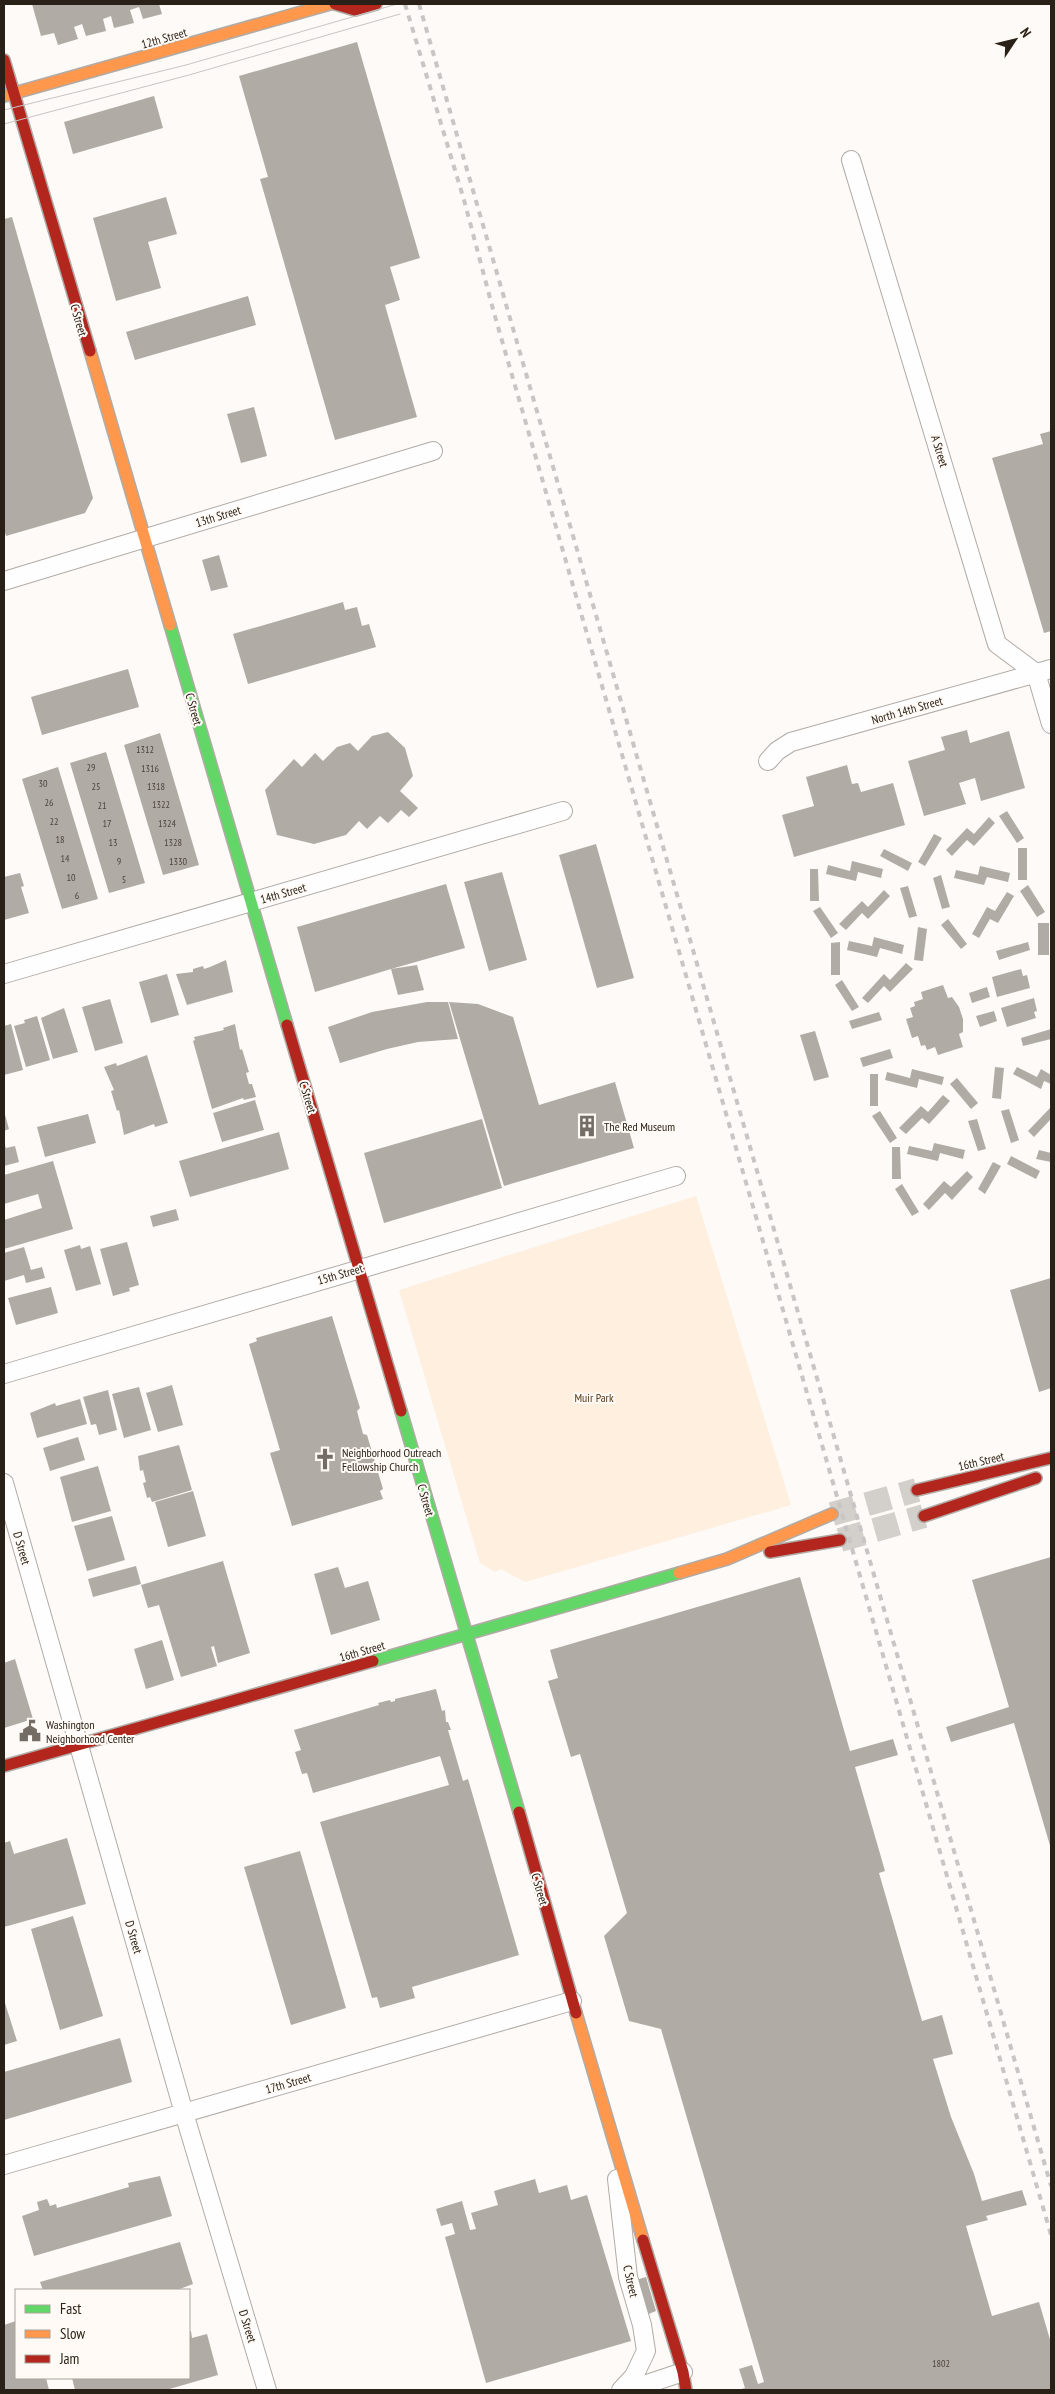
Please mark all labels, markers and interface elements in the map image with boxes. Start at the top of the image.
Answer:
north arrow [990,15,1040,65]
street label: 12th Street [139,24,189,52]
text: N [1016,24,1035,41]
street label: C Street [67,302,91,338]
street label: A Street [928,433,952,469]
street label: 13th Street [193,502,243,530]
street label: C Street [182,691,206,727]
street label: North 14th Street [870,693,945,727]
house number: 1312 [136,743,154,756]
house number: 29 [87,761,96,774]
house number: 1316 [141,762,160,775]
house number: 30 [39,777,48,790]
house number: 25 [92,780,101,793]
house number: 1318 [147,780,165,793]
house number: 26 [45,796,54,809]
house number: 1322 [152,798,170,811]
house number: 21 [98,799,107,812]
house number: 22 [50,815,59,828]
house number: 17 [103,817,112,830]
house number: 1324 [158,817,177,830]
house number: 18 [56,833,65,846]
house number: 13 [109,836,118,849]
house number: 1328 [164,836,182,849]
house number: 14 [61,852,70,865]
house number: 9 [117,855,121,868]
house number: 1330 [169,855,188,868]
house number: 10 [67,871,76,884]
house number: 5 [122,873,126,886]
street label: 14th Street [258,879,308,907]
house number: 6 [75,889,80,902]
street label: C Street [296,1079,320,1115]
building icon: The Red Museum [574,1113,600,1139]
place label: The Red Museum [604,1119,675,1134]
street label: 15th Street [315,1260,365,1288]
park label: Muir Park [574,1390,614,1405]
place label: Neighborhood Outreach Fellowship Church [342,1445,441,1474]
church icon: Neighborhood Outreach Fellowship Church [312,1446,338,1472]
street label: 16th Street [957,1448,1006,1474]
street label: C Street [414,1482,438,1518]
street label: D Street [10,1530,34,1567]
street label: 16th Street [337,1637,387,1665]
place label: Washington Neighborhood Center [46,1717,135,1746]
public building icon: Washington Neighborhood Center [17,1718,43,1744]
street label: C Street [528,1871,552,1907]
street label: D Street [122,1919,146,1956]
street label: 17th Street [264,2069,313,2097]
street label: C Street [620,2263,642,2299]
legend [15,2289,190,2379]
text: Fast [60,2299,81,2318]
street label: D Street [236,2308,260,2345]
text: Slow [60,2324,85,2343]
text: Jam [59,2349,79,2368]
house number: 1802 [932,2357,950,2370]

